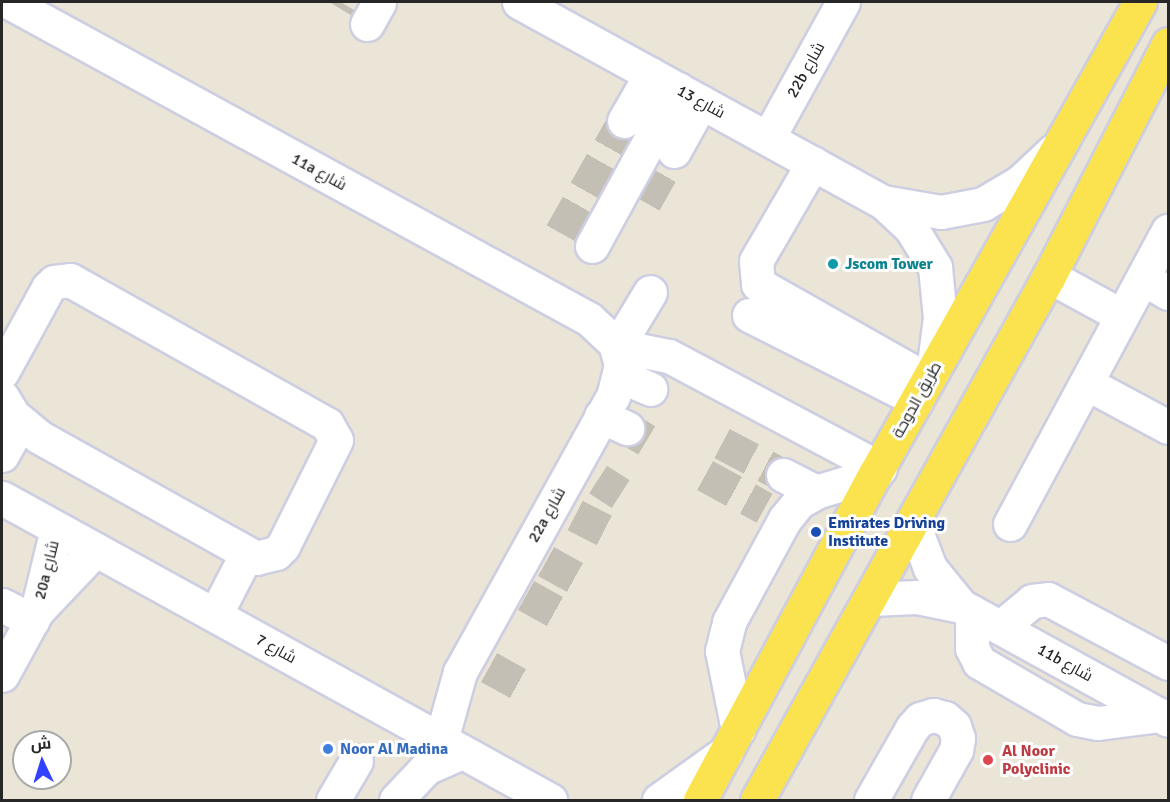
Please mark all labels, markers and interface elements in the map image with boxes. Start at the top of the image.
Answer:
street label: 22b شارع [783,39,829,101]
street label: شارع 13 [674,81,728,123]
street label: 11a شارع [288,149,350,195]
place label: Jscom Tower [845,254,933,274]
marker: Jscom Tower [826,257,840,271]
street label: طريق الدوحة [888,359,946,441]
street label: 22a شارع [524,484,570,546]
place label: Emirates Driving Institute [828,513,945,551]
marker: Emirates Driving Institute [809,525,823,539]
street label: 20a شارع [30,539,64,601]
street label: شارع 7 [252,630,300,668]
street label: 11b شارع [1034,640,1096,686]
north arrow [12,730,72,790]
text: ش [30,733,52,755]
place label: Noor Al Madina [340,739,448,759]
place label: Al Noor Polyclinic [1002,741,1070,779]
marker: Noor Al Madina [321,742,335,756]
marker: Al Noor Polyclinic [979,751,997,769]

